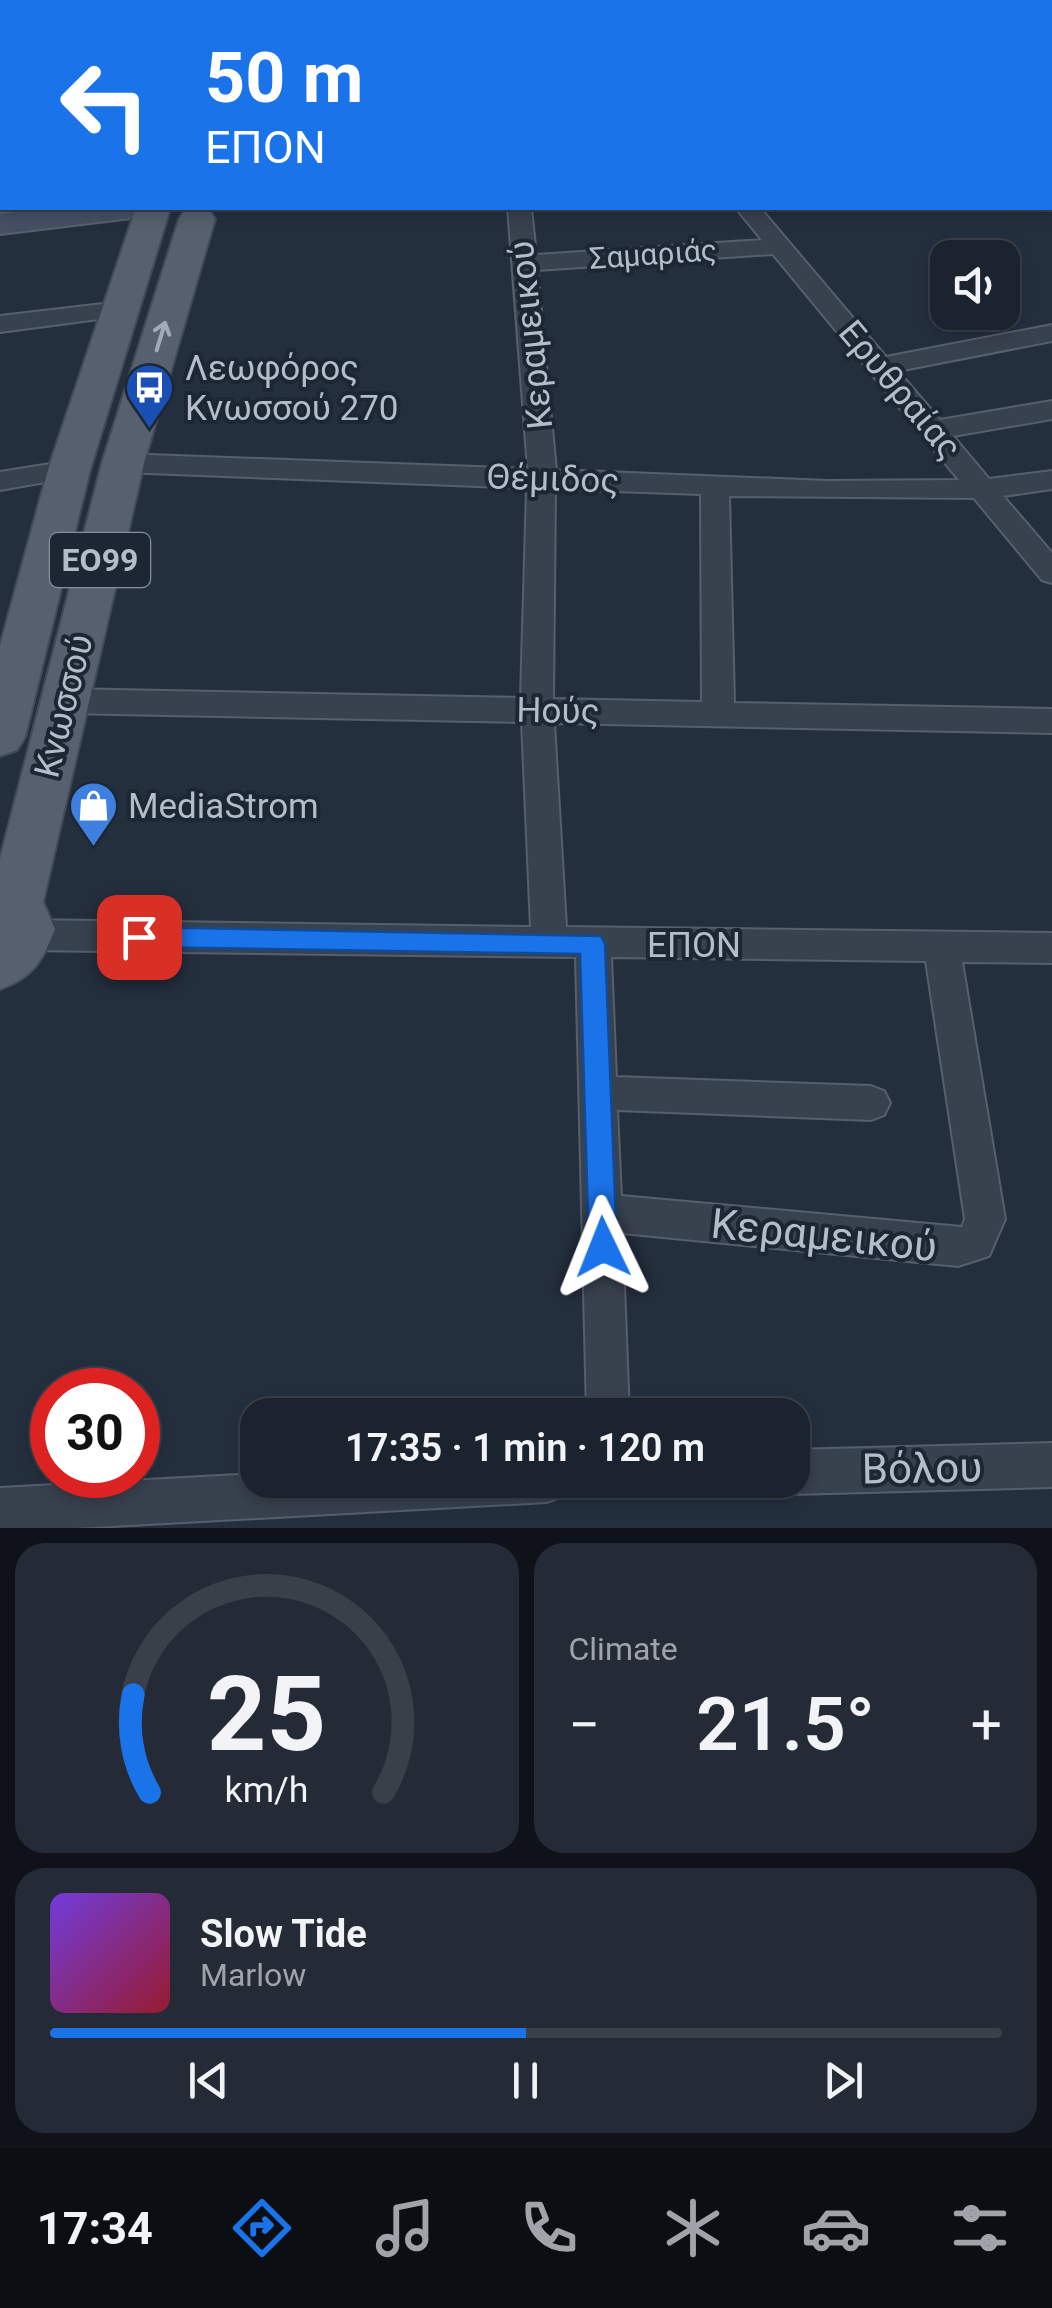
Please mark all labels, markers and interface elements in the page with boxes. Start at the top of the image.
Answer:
text: 50 m [205,37,363,119]
icon: left [40,40,170,170]
text: ΕΠΟΝ [205,121,326,174]
street label: Σαμαριάς [588,232,718,276]
street label: Κεραμεικού [501,239,561,431]
map controls [930,240,1020,330]
button: sound [930,240,1020,330]
street label: Ερυθραίας [830,312,970,468]
one-way arrow [153,321,171,352]
place label: Λεωφόρος Κνωσσού 270 [185,348,398,429]
bus stop icon: Λεωφόρος Κνωσσού 270 [124,362,176,430]
street label: Θέμιδος [486,456,620,502]
road number: ΕΟ99 [50,533,150,587]
street label: Κνωσσού [26,630,102,782]
street label: Ηούς [516,690,600,732]
shop icon: MediaStrom [67,780,119,848]
place label: MediaStrom [128,786,319,827]
pin [97,895,182,980]
icon: arrive [112,910,167,965]
street label: ΕΠΟΝ [647,925,741,966]
position arrow [551,1195,655,1299]
street label: Κεραμεικού [709,1199,939,1271]
speed limit sign: 30 [30,1368,160,1498]
text: 17:35 · 1 min · 120 m [345,1426,705,1470]
street label: Βόλου [861,1442,983,1494]
text: Climate [569,1630,678,1668]
text: 25 [207,1654,326,1775]
text: 21.5° [696,1680,875,1768]
text: − [569,1693,600,1757]
text: + [971,1693,1002,1757]
text: km/h [225,1769,309,1811]
text: Slow Tide [200,1912,367,1956]
text: Marlow [200,1956,306,1994]
icon: previous [181,2053,236,2108]
icon: pause [498,2053,553,2108]
icon: next [816,2053,871,2108]
icon: directions [227,2193,297,2263]
icon: music [370,2193,440,2263]
icon: phone [514,2193,584,2263]
icon: climate [658,2193,728,2263]
icon: car [801,2193,871,2263]
icon: filters [945,2193,1015,2263]
text: 17:34 [37,2202,153,2255]

